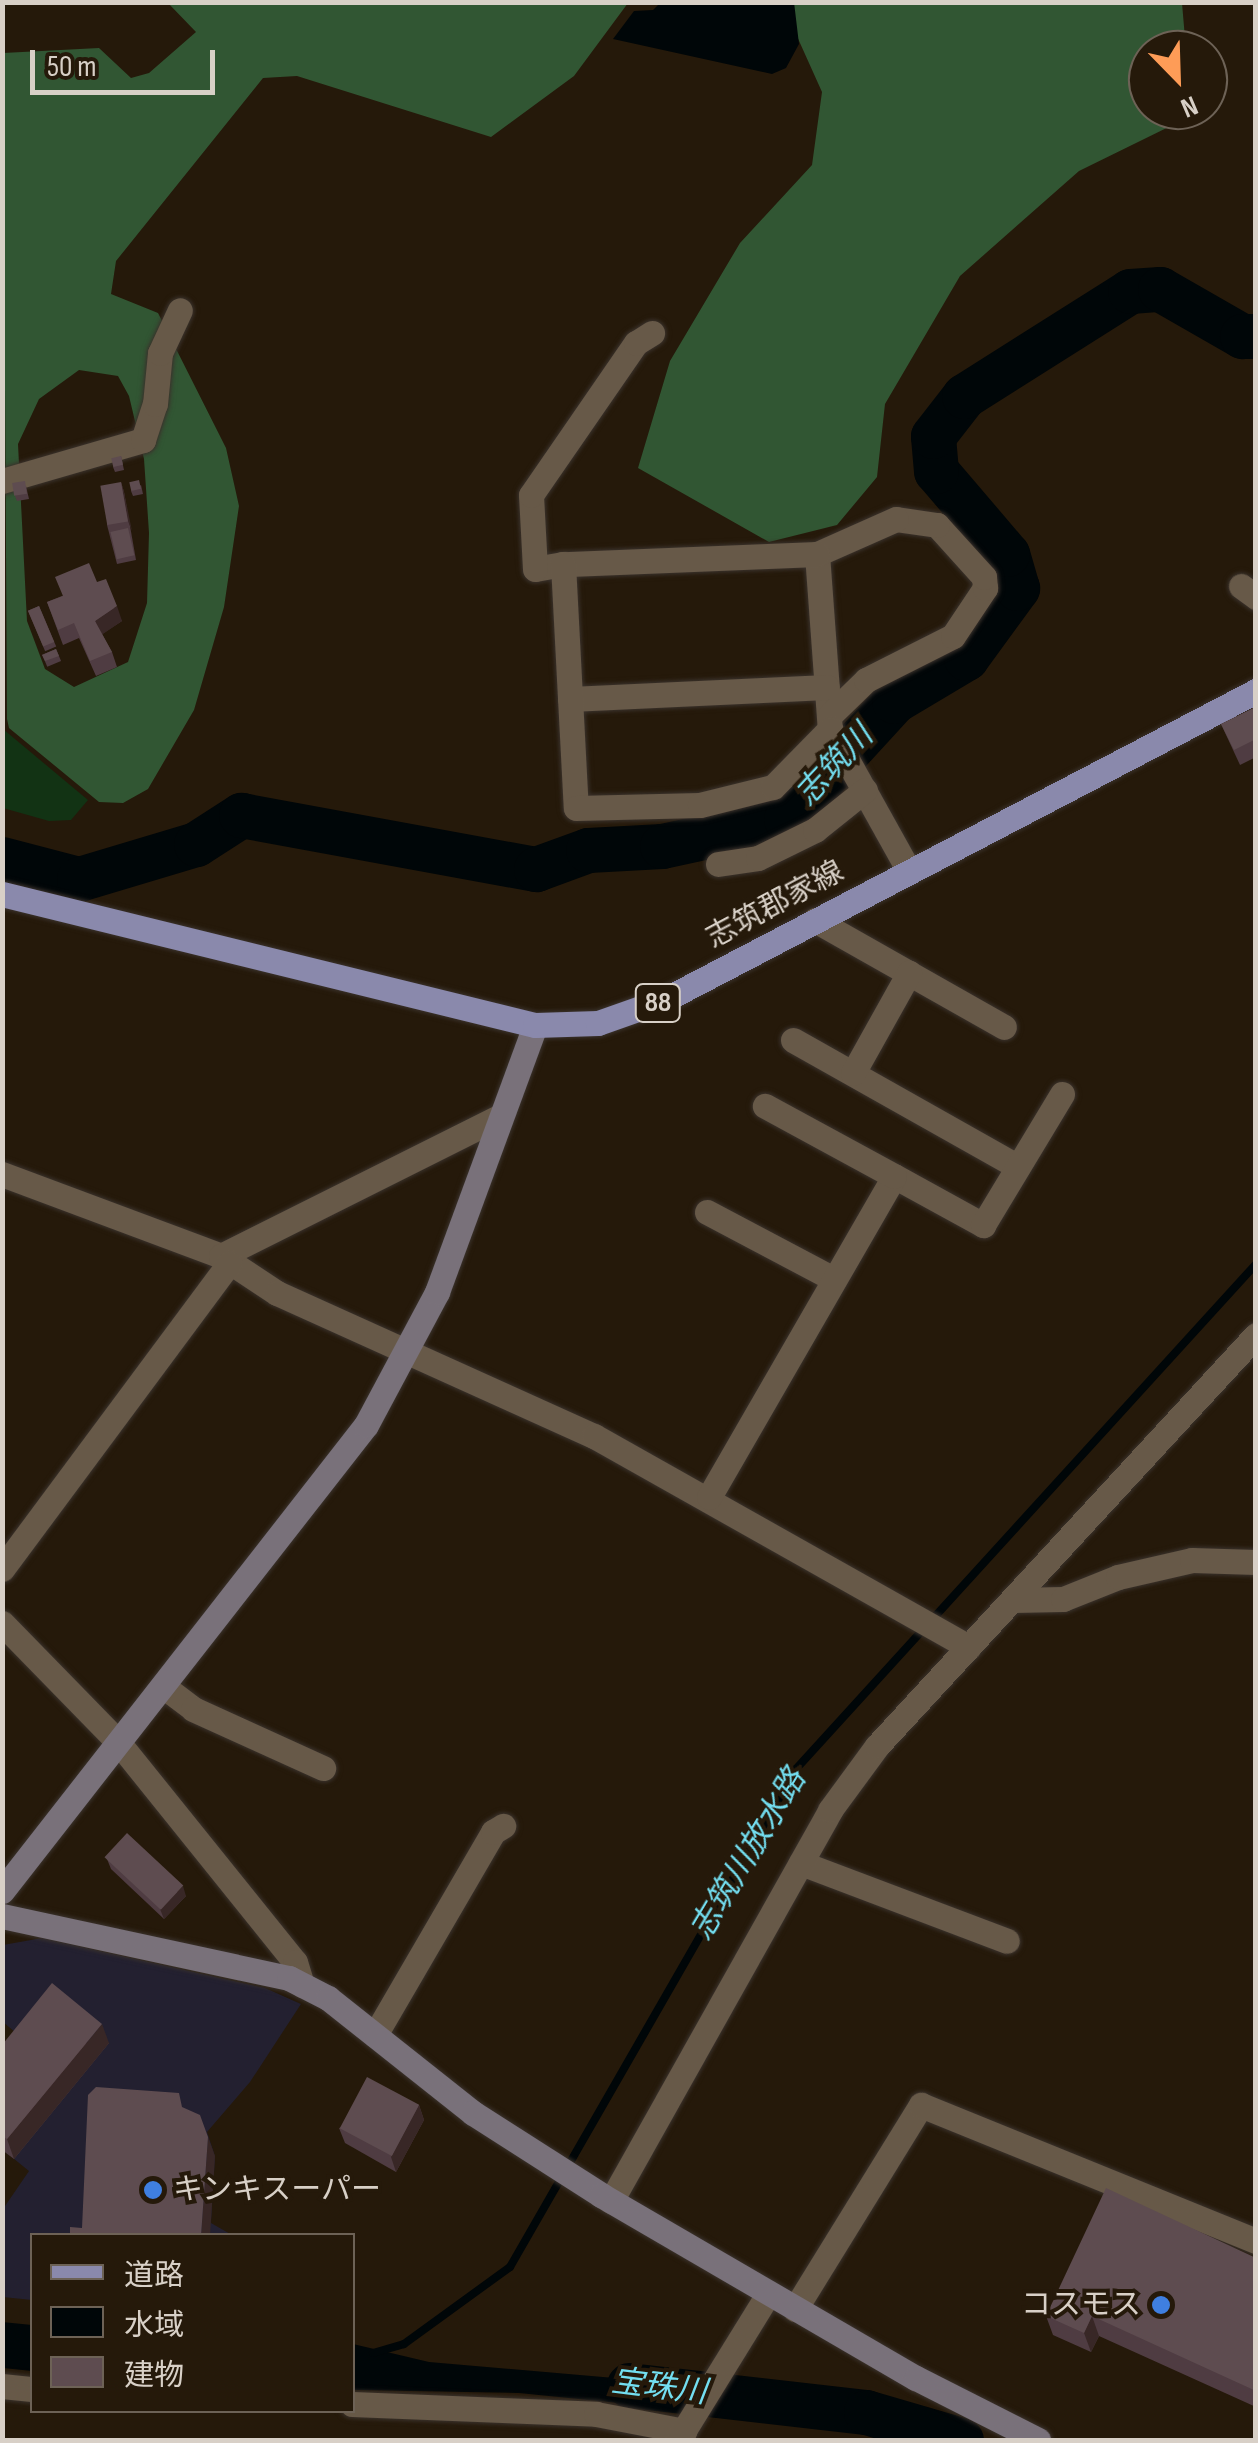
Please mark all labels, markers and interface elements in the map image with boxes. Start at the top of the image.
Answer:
scale bar [35,30,220,92]
north arrow [1128,30,1228,130]
text: 50 m [47,49,96,85]
text: N [1176,88,1202,124]
water label: 志筑川 [788,718,882,814]
street label: 志筑郡家線 [700,854,850,956]
road number: 88 [633,980,683,1026]
water label: 志筑川放水路 [683,1763,815,1947]
place label: キンキスーパー [173,2172,383,2208]
marker: キンキスーパー [142,2179,164,2201]
legend [30,2233,355,2413]
text: 道路 [124,2258,184,2294]
place label: コスモス [1021,2287,1141,2323]
marker: コスモス [1150,2294,1172,2316]
text: 水域 [124,2308,184,2344]
text: 建物 [124,2358,184,2394]
water label: 宝珠川 [609,2363,709,2413]

